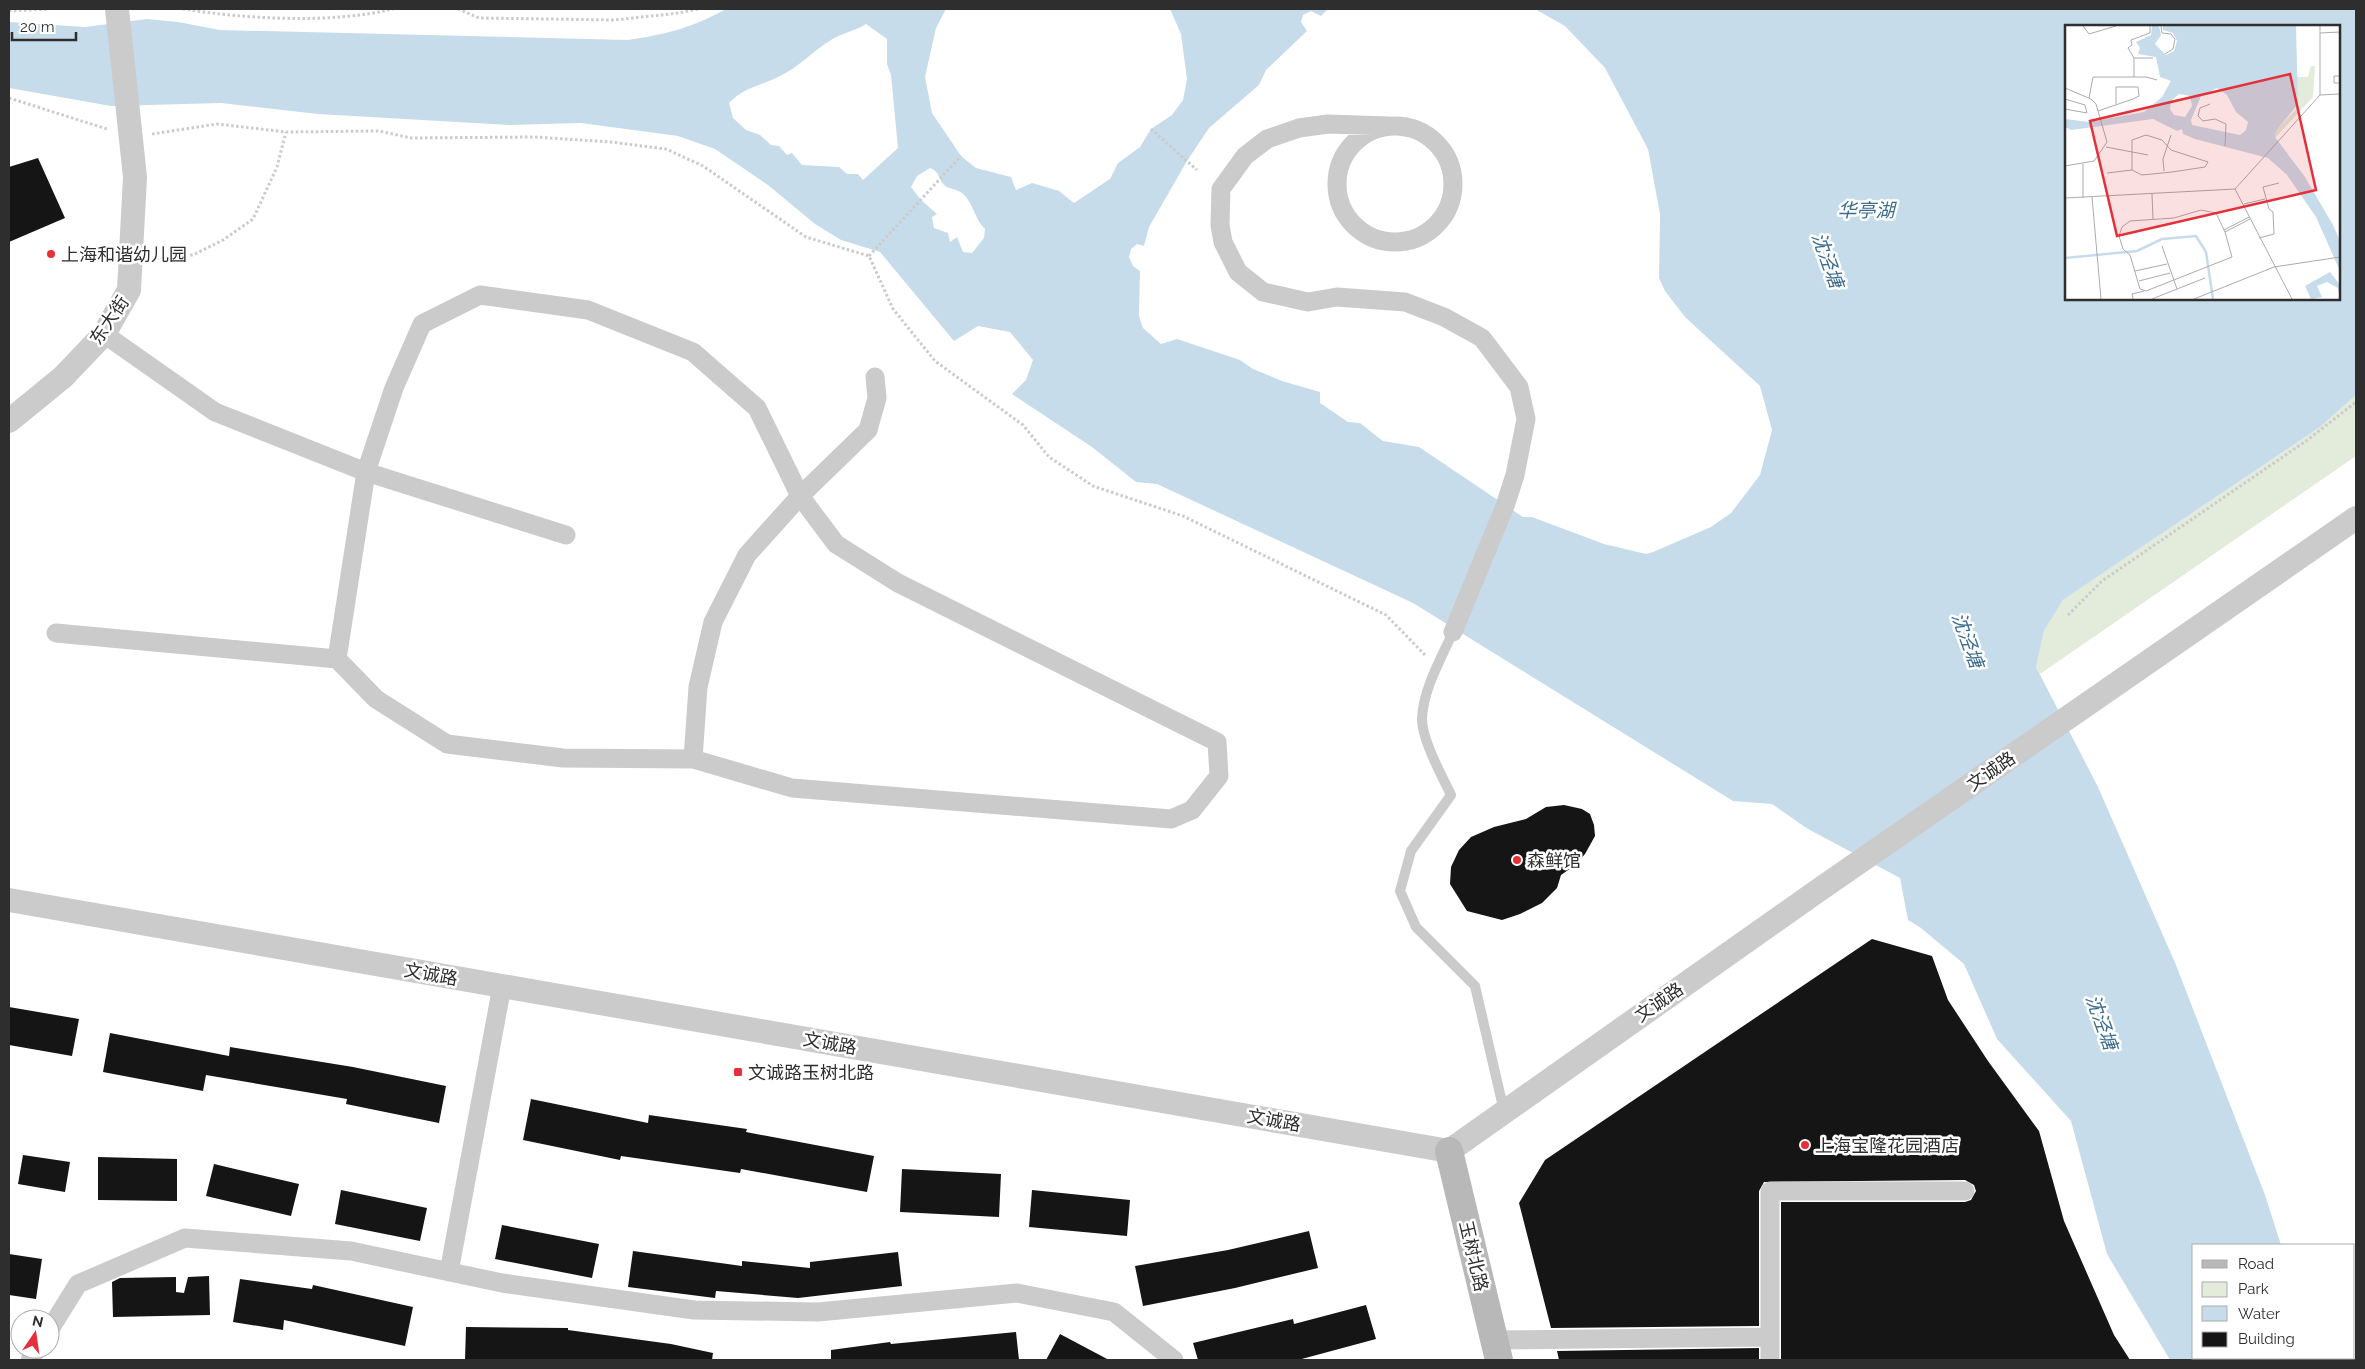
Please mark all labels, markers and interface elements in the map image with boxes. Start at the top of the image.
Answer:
scale bar [12,10,76,42]
text: 20 m [20,18,55,36]
inset map [2065,25,2340,300]
water label: 华亭湖 [1837,199,1897,221]
water label: 沈泾塘 [1808,229,1849,293]
place label: 上海和谐幼儿园 [61,244,187,265]
marker: 上海和谐幼儿园 [45,248,57,260]
street label: 东大街 [85,292,133,348]
water label: 沈泾塘 [1948,609,1989,673]
street label: 文诚路 [1963,747,2019,795]
place label: 森鲜馆 [1527,850,1581,871]
marker: 森鲜馆 [1511,854,1523,866]
street label: 文诚路 [403,959,459,989]
street label: 文诚路 [1631,978,1687,1026]
water label: 沈泾塘 [2082,991,2123,1055]
street label: 文诚路 [802,1028,858,1058]
place label: 文诚路玉树北路 [748,1062,874,1083]
marker: 文诚路玉树北路 [732,1066,744,1078]
street label: 文诚路 [1246,1105,1302,1135]
place label: 上海宝隆花园酒店 [1815,1135,1959,1156]
marker: 上海宝隆花园酒店 [1799,1139,1811,1151]
street label: 玉树北路 [1456,1219,1492,1293]
legend [2192,1244,2355,1359]
text: Road [2238,1255,2274,1273]
text: Park [2238,1280,2269,1298]
text: Water [2238,1305,2281,1323]
north arrow [10,1309,60,1359]
text: N [31,1312,45,1330]
text: Building [2238,1330,2295,1348]

